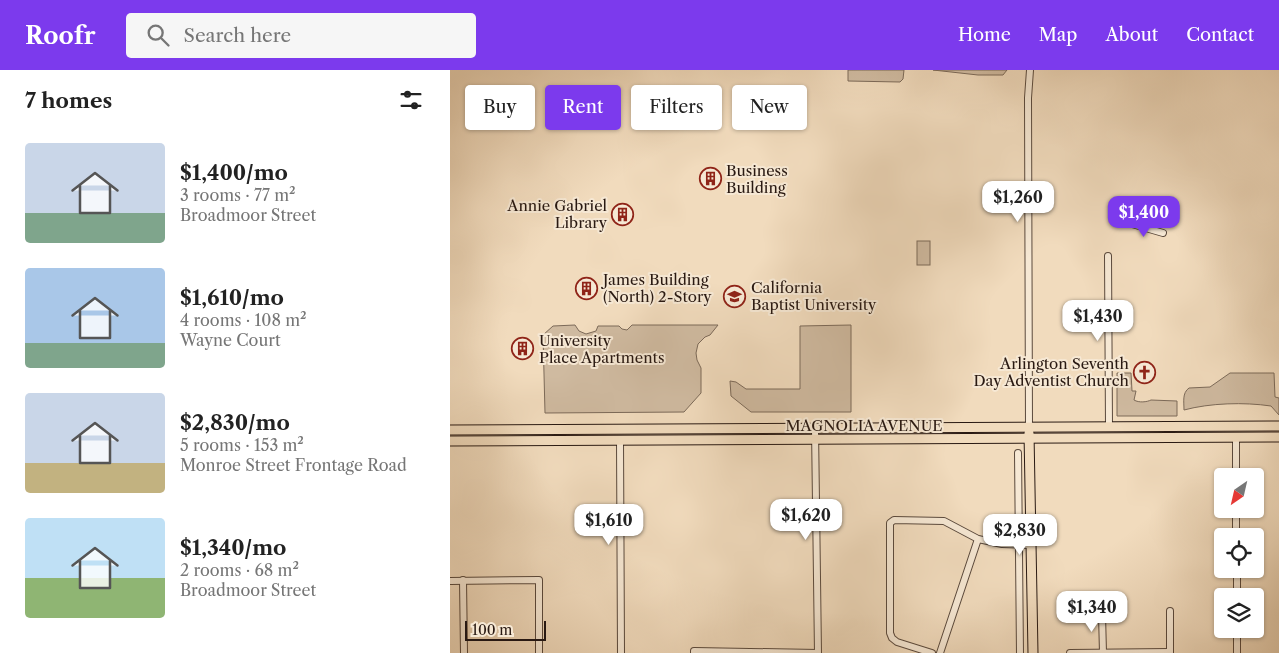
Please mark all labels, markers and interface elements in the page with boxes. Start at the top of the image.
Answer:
search box [126,13,476,58]
text: Roofr [25,21,96,50]
icon: search [144,21,172,49]
text: Search here [184,24,291,47]
text: Home [958,24,1011,46]
text: Map [1039,24,1077,46]
text: About [1105,24,1158,46]
text: Contact [1186,24,1254,46]
chip: Buy [465,85,535,130]
chip: Rent [545,85,621,130]
chip: Filters [631,85,722,130]
chip: New [732,85,807,130]
icon: filters [397,86,425,114]
text: 7 homes [25,88,112,113]
text: $1,400/mo [180,160,288,185]
place label: Business Building [726,161,788,197]
icon: home [65,163,125,223]
building icon: Business Building [698,167,722,191]
pin: $1,260 [977,180,1059,223]
text: 3 rooms · 77 m² [180,185,296,205]
text: $1,260 [993,187,1043,207]
place label: Annie Gabriel Library [506,196,608,232]
pin: $1,400 [1103,196,1185,238]
building icon: Annie Gabriel Library [611,202,635,226]
text: $1,400 [1119,202,1169,222]
text: Broadmoor Street [180,205,316,225]
place label: James Building (North) 2-Story [601,270,712,306]
building icon: James Building (North) 2-Story [575,276,599,300]
place label: California Baptist University [751,278,877,314]
school or university icon: California Baptist University [723,284,747,308]
text: $1,610/mo [180,285,284,310]
icon: home [65,288,125,348]
pin: $1,430 [1057,300,1139,342]
text: $1,430 [1073,306,1123,326]
text: 4 rooms · 108 m² [180,310,307,330]
text: Wayne Court [180,330,281,350]
place label: University Place Apartments [539,331,664,367]
building icon: University Place Apartments [511,337,535,361]
place label: Arlington Seventh Day Adventist Church [973,354,1130,390]
church icon: Arlington Seventh Day Adventist Church [1133,360,1157,384]
text: $2,830/mo [180,410,290,435]
icon: home [65,413,125,473]
street label: MAGNOLIA AVENUE [785,416,943,435]
text: 5 rooms · 153 m² [180,435,304,455]
text: Monroe Street Frontage Road [180,455,407,475]
north arrow [1214,468,1264,518]
map controls [1214,468,1264,638]
pin: $1,620 [765,498,847,541]
pin: $1,610 [568,504,650,546]
text: $1,620 [781,505,831,525]
text: $1,610 [585,510,633,530]
pin: $2,830 [979,514,1061,556]
text: $2,830 [994,520,1046,540]
button: locate [1214,528,1264,578]
text: $1,340/mo [180,535,286,560]
icon: home [65,538,125,598]
text: 2 rooms · 68 m² [180,560,299,580]
text: Broadmoor Street [180,580,316,600]
button: layers [1214,588,1264,638]
pin: $1,340 [1051,590,1133,633]
text: $1,340 [1067,597,1117,617]
scale bar [465,618,546,641]
text: 100 m [472,621,512,639]

